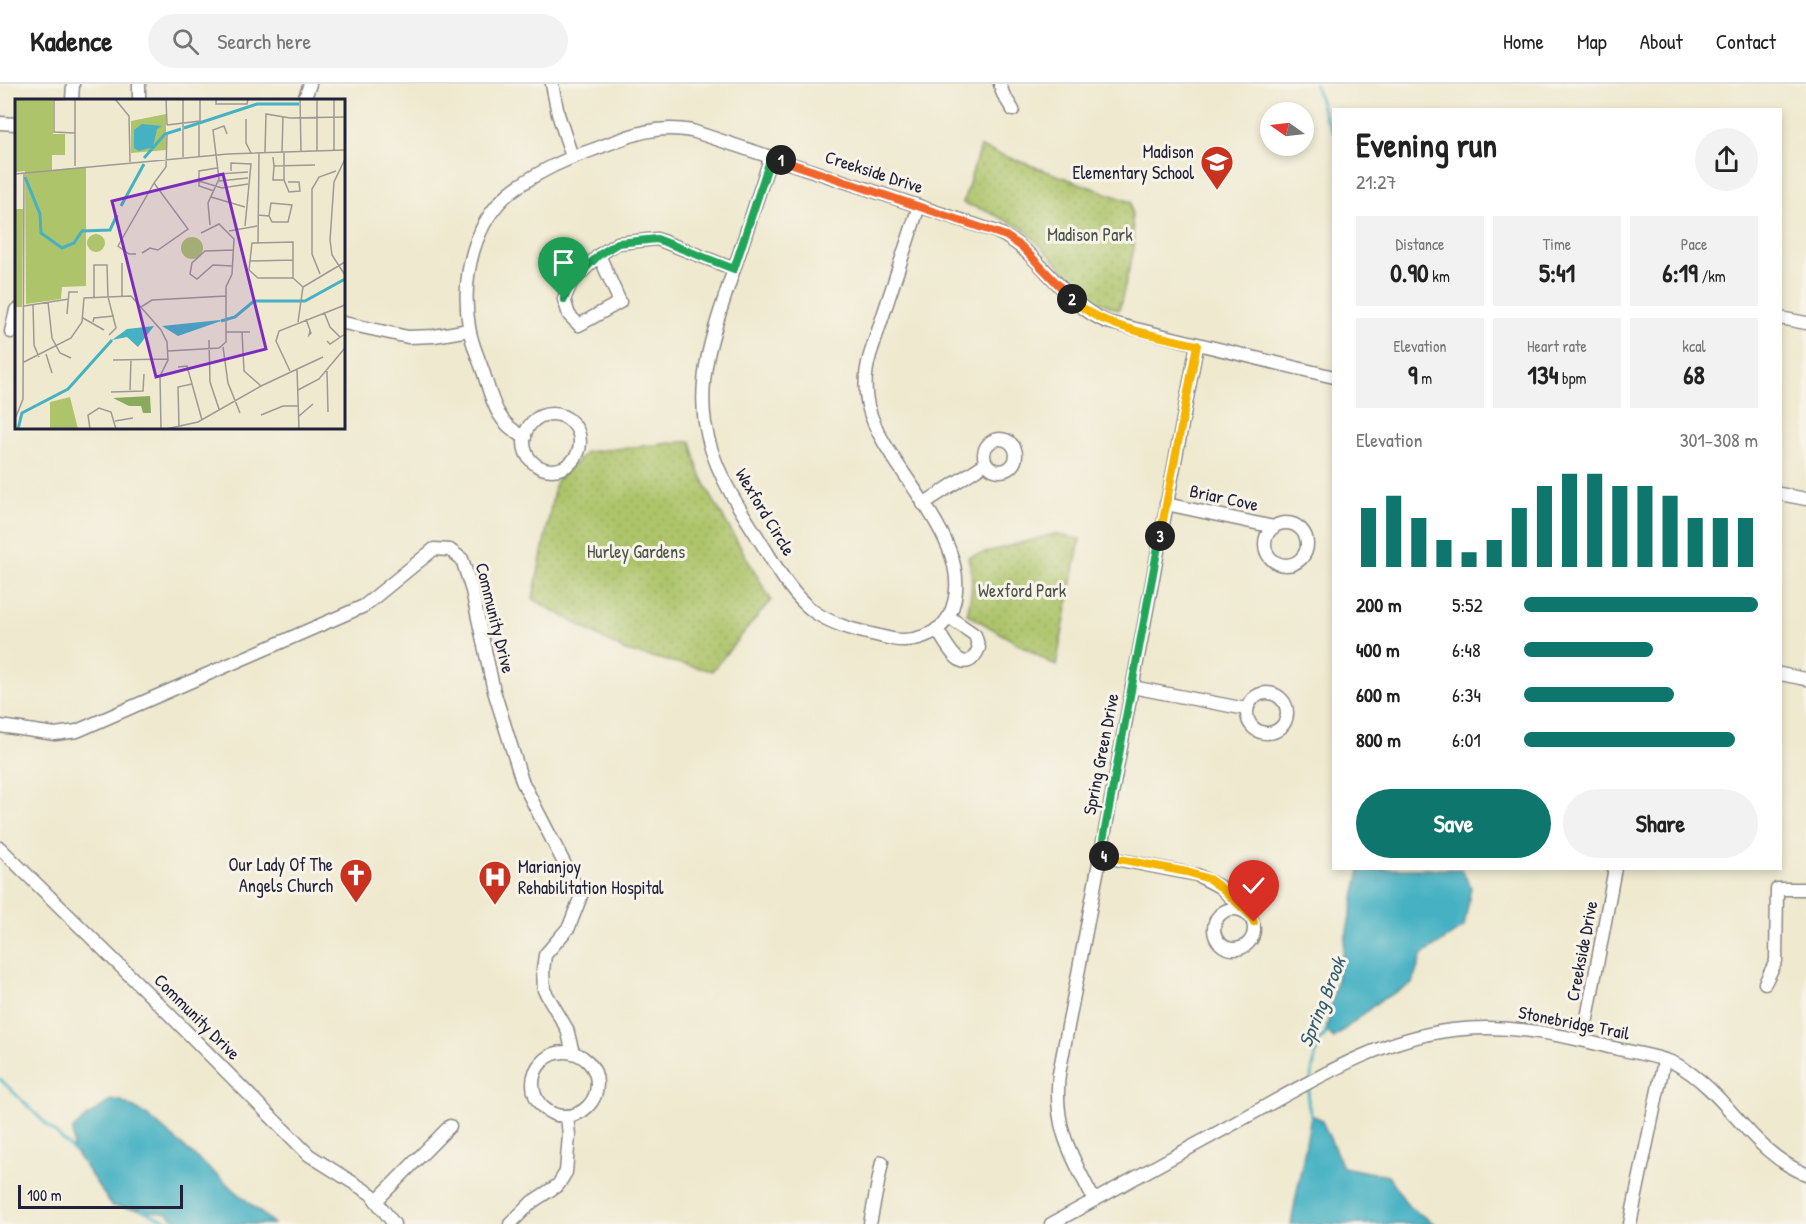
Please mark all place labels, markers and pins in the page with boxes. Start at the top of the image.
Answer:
place label: Madison Elementary School [1073,139,1194,185]
school or university icon: Madison Elementary School [1199,144,1235,191]
pin: 1 [766,145,796,175]
pin [538,237,589,299]
pin: 2 [1057,284,1087,314]
pin: 3 [1145,521,1175,551]
pin: 4 [1089,841,1119,871]
place label: Our Lady Of The Angels Church [228,852,333,898]
place label: Marianjoy Rehabilitation Hospital [518,854,664,900]
church icon: Our Lady Of The Angels Church [338,857,374,904]
hospital icon: Marianjoy Rehabilitation Hospital [477,859,513,906]
pin [1228,860,1279,922]

